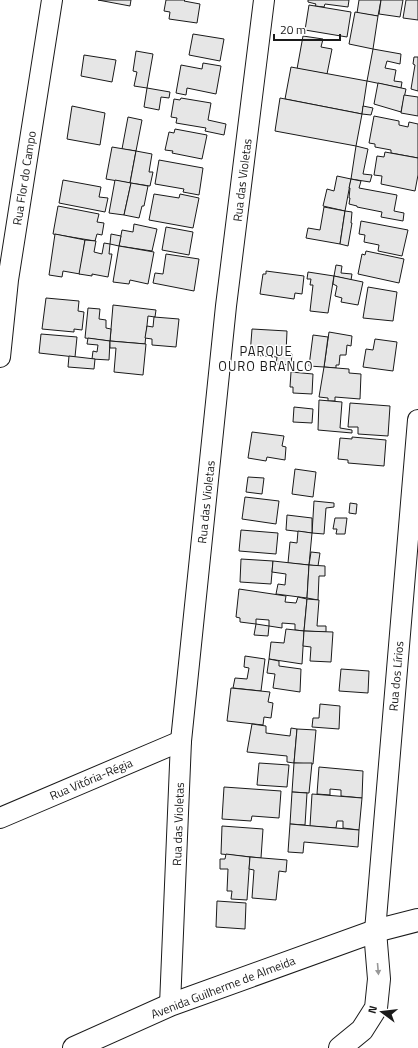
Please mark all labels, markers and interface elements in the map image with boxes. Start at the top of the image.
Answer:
scale bar [274,16,340,42]
text: 20 m [280,20,306,39]
street label: Rua Flor do Campo [7,130,41,226]
street label: Rua das Violetas [227,137,257,223]
district label: PARQUE OURO BRANCO [218,341,314,376]
street label: Rua das Violetas [192,459,220,545]
street label: Rua dos Lírios [383,640,409,712]
street label: Rua Vitória-Régia [46,753,136,805]
street label: Rua das Violetas [167,782,189,866]
street label: Avenida Guilherme de Almeida [148,951,298,1023]
one-way arrow [375,963,382,975]
north arrow [362,992,402,1032]
text: N [364,1004,381,1015]

